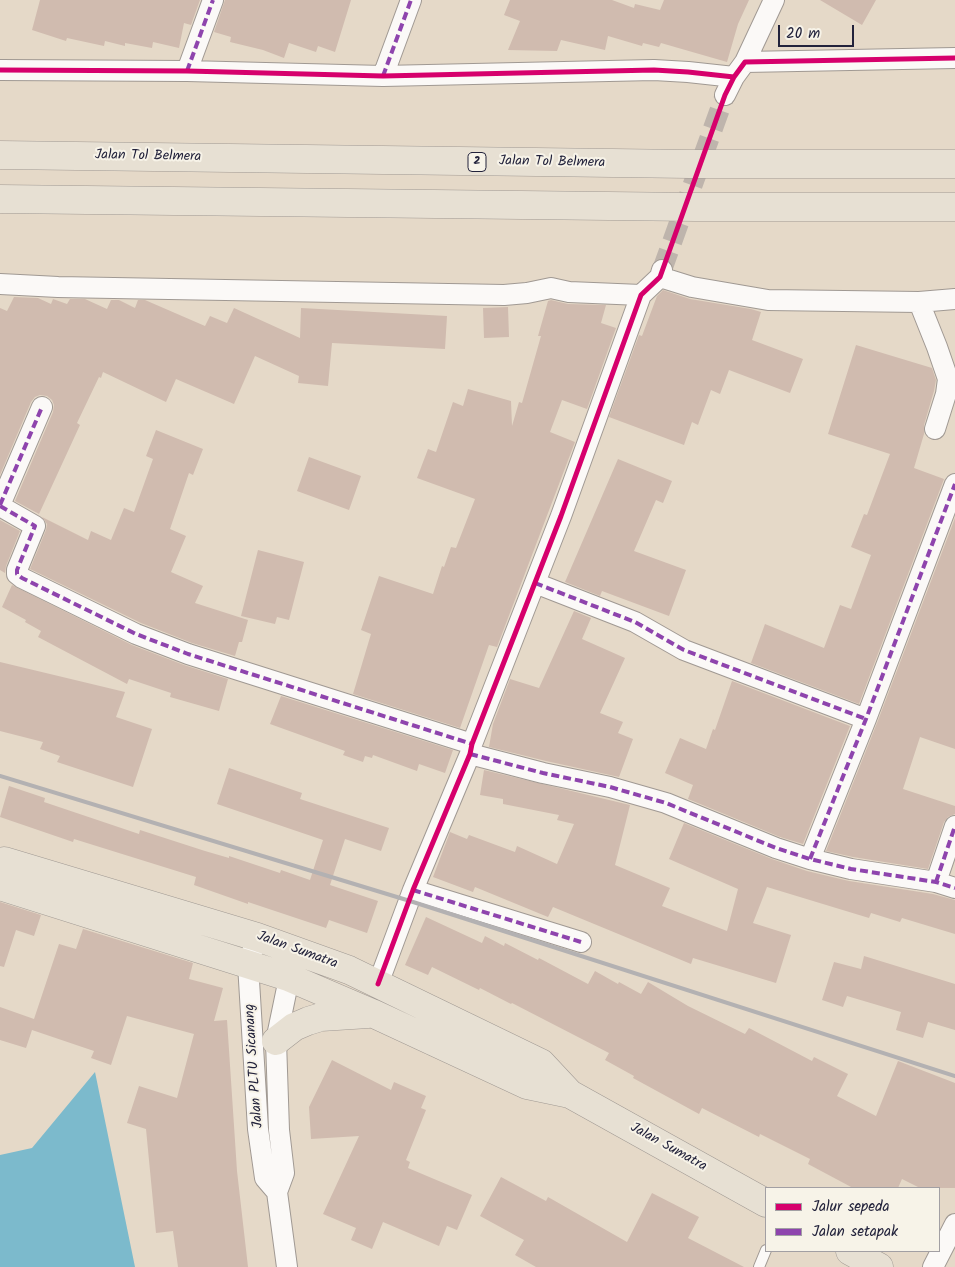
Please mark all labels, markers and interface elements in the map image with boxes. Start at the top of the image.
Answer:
scale bar [780,15,856,47]
text: 20 m [786,22,820,46]
street label: Jalan Tol Belmera [95,148,201,166]
road number: 2 [468,152,486,172]
street label: Jalan Tol Belmera [499,154,605,172]
street label: Jalan Sumatra [254,929,340,973]
street label: Jalan PLTU Sicanang [242,1003,268,1129]
street label: Jalan Sumatra [627,1120,709,1176]
legend [765,1187,940,1252]
text: Jalur sepeda [812,1195,890,1219]
text: Jalan setapak [812,1220,898,1244]

